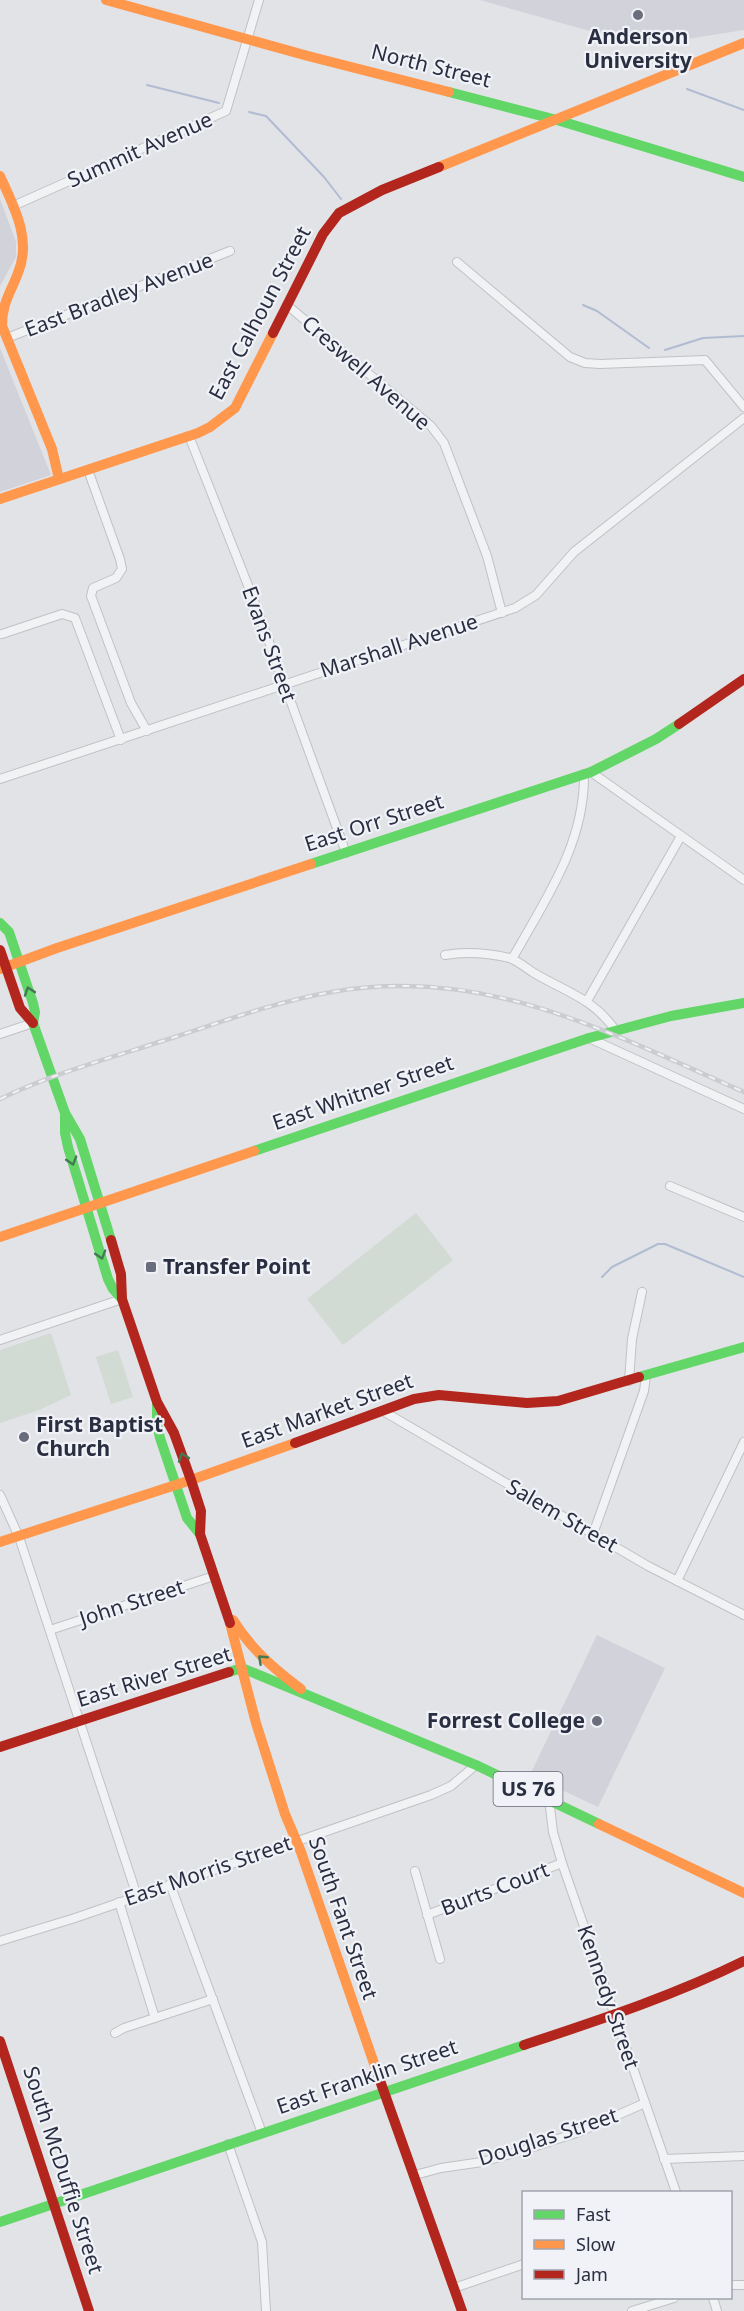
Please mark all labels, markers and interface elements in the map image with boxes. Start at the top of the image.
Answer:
marker: Anderson University [631,8,645,22]
place label: Anderson University [584,22,692,74]
street label: North Street [369,37,494,93]
street label: Summit Avenue [63,105,217,194]
street label: East Calhoun Street [202,220,317,404]
street label: East Bradley Avenue [20,245,217,343]
street label: Creswell Avenue [296,309,437,436]
street label: Evans Street [236,582,304,706]
street label: Marshall Avenue [316,606,481,684]
street label: East Orr Street [301,786,447,858]
one-way arrow [24,987,37,997]
street label: East Whitner Street [268,1048,457,1136]
one-way arrow [65,1155,77,1166]
one-way arrow [94,1249,106,1260]
place label: Transfer Point [163,1252,311,1280]
marker: Transfer Point [144,1260,158,1274]
street label: East Market Street [237,1366,417,1454]
place label: First Baptist Church [36,1410,163,1462]
marker: First Baptist Church [17,1430,31,1444]
one-way arrow [178,1452,191,1463]
street label: Salem Street [502,1472,624,1559]
street label: John Street [74,1572,188,1633]
street label: East River Street [73,1639,235,1713]
one-way arrow [259,1655,269,1666]
place label: Forrest College [427,1706,585,1734]
marker: Forrest College [590,1714,604,1728]
road number: US 76 [494,1772,562,1806]
street label: East Morris Street [120,1828,295,1912]
street label: South Fant Street [303,1832,385,2003]
street label: Burts Court [437,1854,553,1921]
street label: Kennedy Street [571,1921,647,2073]
street label: East Franklin Street [272,2032,461,2120]
street label: South McDuffie Street [17,2062,111,2277]
street label: Douglas Street [474,2100,621,2172]
legend [522,2191,732,2299]
text: Fast [576,2202,611,2226]
text: Slow [576,2232,615,2256]
text: Jam [574,2262,608,2286]

